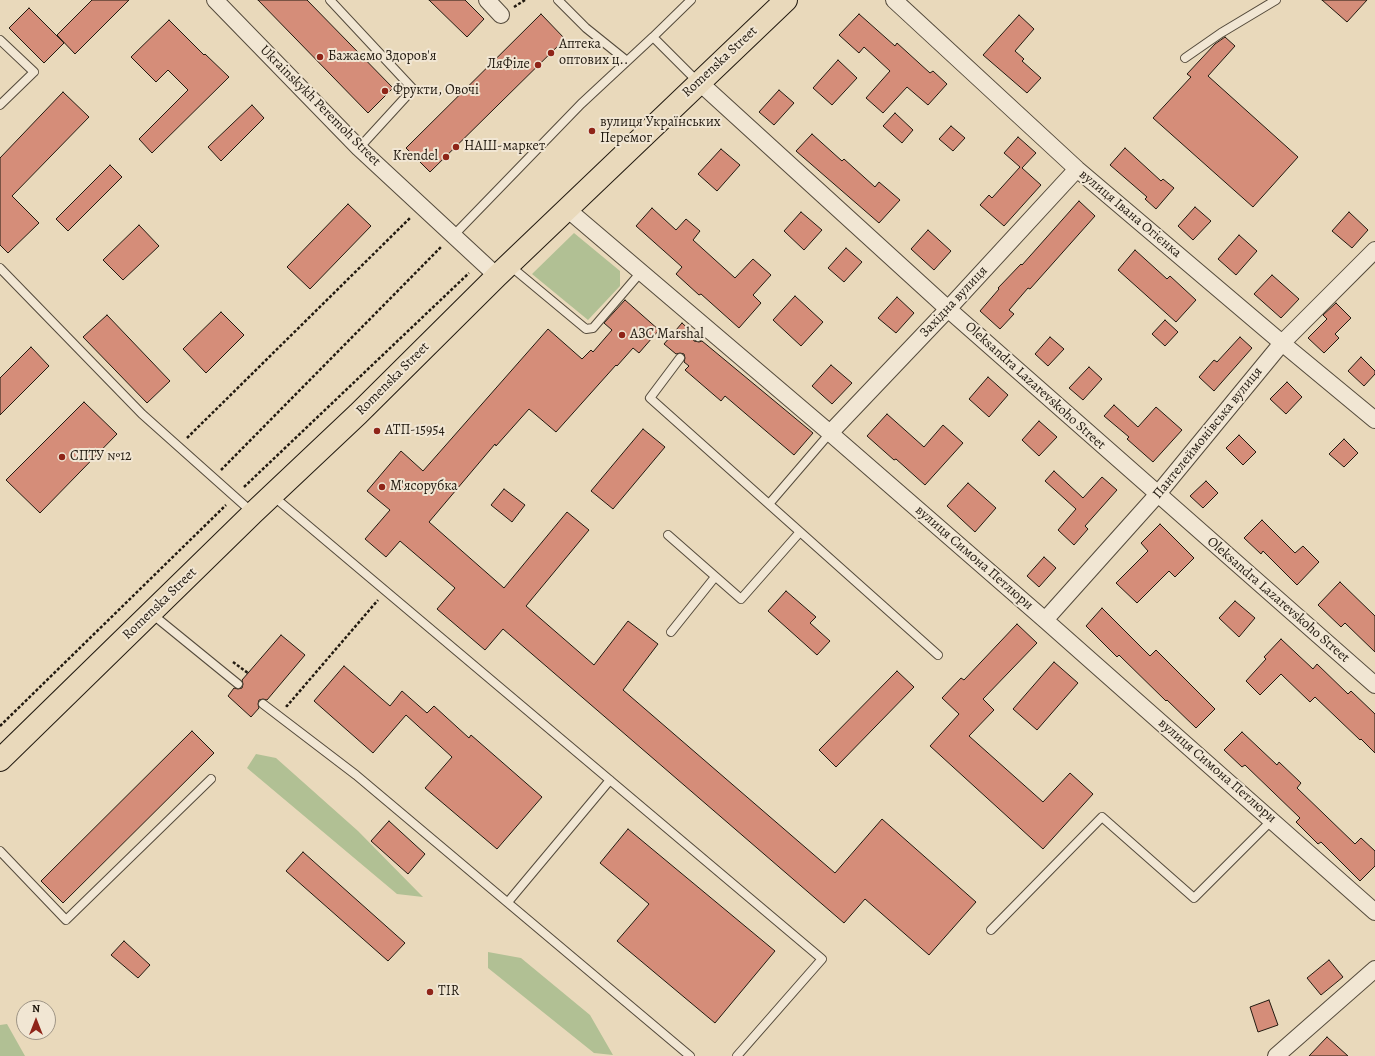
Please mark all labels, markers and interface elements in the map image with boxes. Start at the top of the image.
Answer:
street label: Romenska Street [679,23,761,101]
place label: Аптека оптових ц.. [559,37,628,70]
street label: Ukrainskykh Peremoh Street [256,42,384,170]
marker: Аптека оптових ц.. [546,48,556,58]
place label: Бажаємо Здоров'я [328,49,437,65]
marker: Бажаємо Здоров'я [315,52,325,62]
place label: ЛяФіле [487,57,530,73]
marker: ЛяФіле [533,60,543,70]
place label: Фрукти, Овочі [393,83,479,99]
marker: Фрукти, Овочі [380,86,390,96]
place label: вулиця Українських Перемог [600,115,721,148]
marker: вулиця Українських Перемог [587,126,597,136]
place label: НАШ-маркет [464,139,545,155]
marker: НАШ-маркет [451,142,461,152]
place label: Krendel [393,149,438,165]
marker: Krendel [441,152,451,162]
street label: вулиця Івана Огієнка [1075,166,1185,262]
street label: Західна вулиця [917,263,991,341]
street label: Oleksandra Lazarevskoho Street [961,318,1109,454]
place label: АЗС Marshal [630,327,704,343]
marker: АЗС Marshal [617,330,627,340]
street label: Romenska Street [353,339,433,419]
street label: Пантелеймонівська вулиця [1150,364,1266,502]
place label: АТП-15954 [385,423,445,439]
marker: АТП-15954 [372,426,382,436]
place label: СПТУ №12 [70,449,132,465]
marker: СПТУ №12 [57,452,67,462]
place label: М'ясорубка [390,479,458,495]
marker: М'ясорубка [377,482,387,492]
street label: вулиця Симона Петлюри [911,502,1037,614]
street label: Oleksandra Lazarevskoho Street [1203,533,1353,667]
street label: Romenska Street [119,564,201,644]
street label: вулиця Симона Петлюри [1154,715,1280,827]
place label: TIR [438,984,459,1000]
marker: TIR [425,987,435,997]
north arrow [16,1000,56,1040]
text: N [32,1001,40,1016]

